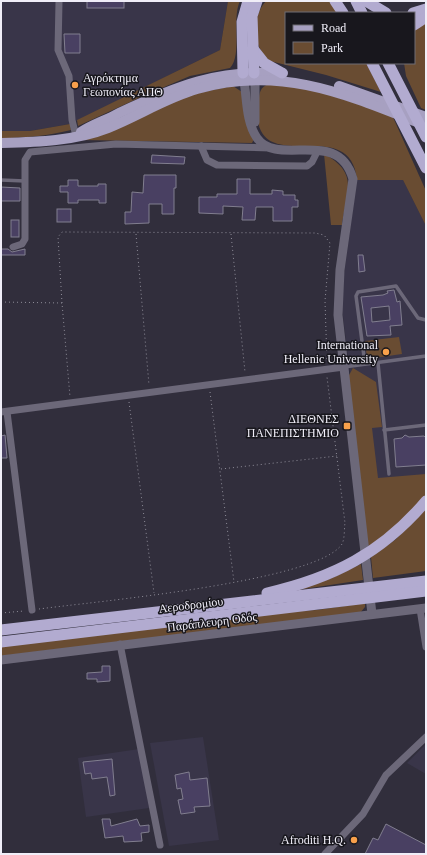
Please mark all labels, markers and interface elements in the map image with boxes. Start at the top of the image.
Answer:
legend [285,12,415,64]
text: Road [321,21,346,35]
text: Park [321,41,343,55]
place label: Αγρόκτημα Γεωπονίας ΑΠΘ [83,71,163,99]
marker: Αγρόκτημα Γεωπονίας ΑΠΘ [70,80,80,90]
place label: International Hellenic University [284,338,379,366]
marker: International Hellenic University [381,347,391,357]
place label: ΔΙΕΘΝΕΣ ΠΑΝΕΠΙΣΤΗΜΙΟ [247,412,339,440]
marker: ΔΙΕΘΝΕΣ ΠΑΝΕΠΙΣΤΗΜΙΟ [342,421,352,431]
street label: Αεροδρομίου [158,594,224,616]
street label: Παράπλευρη Οδός [166,610,258,634]
place label: Afroditi H.Q. [281,833,346,847]
marker: Afroditi H.Q. [349,835,359,845]

